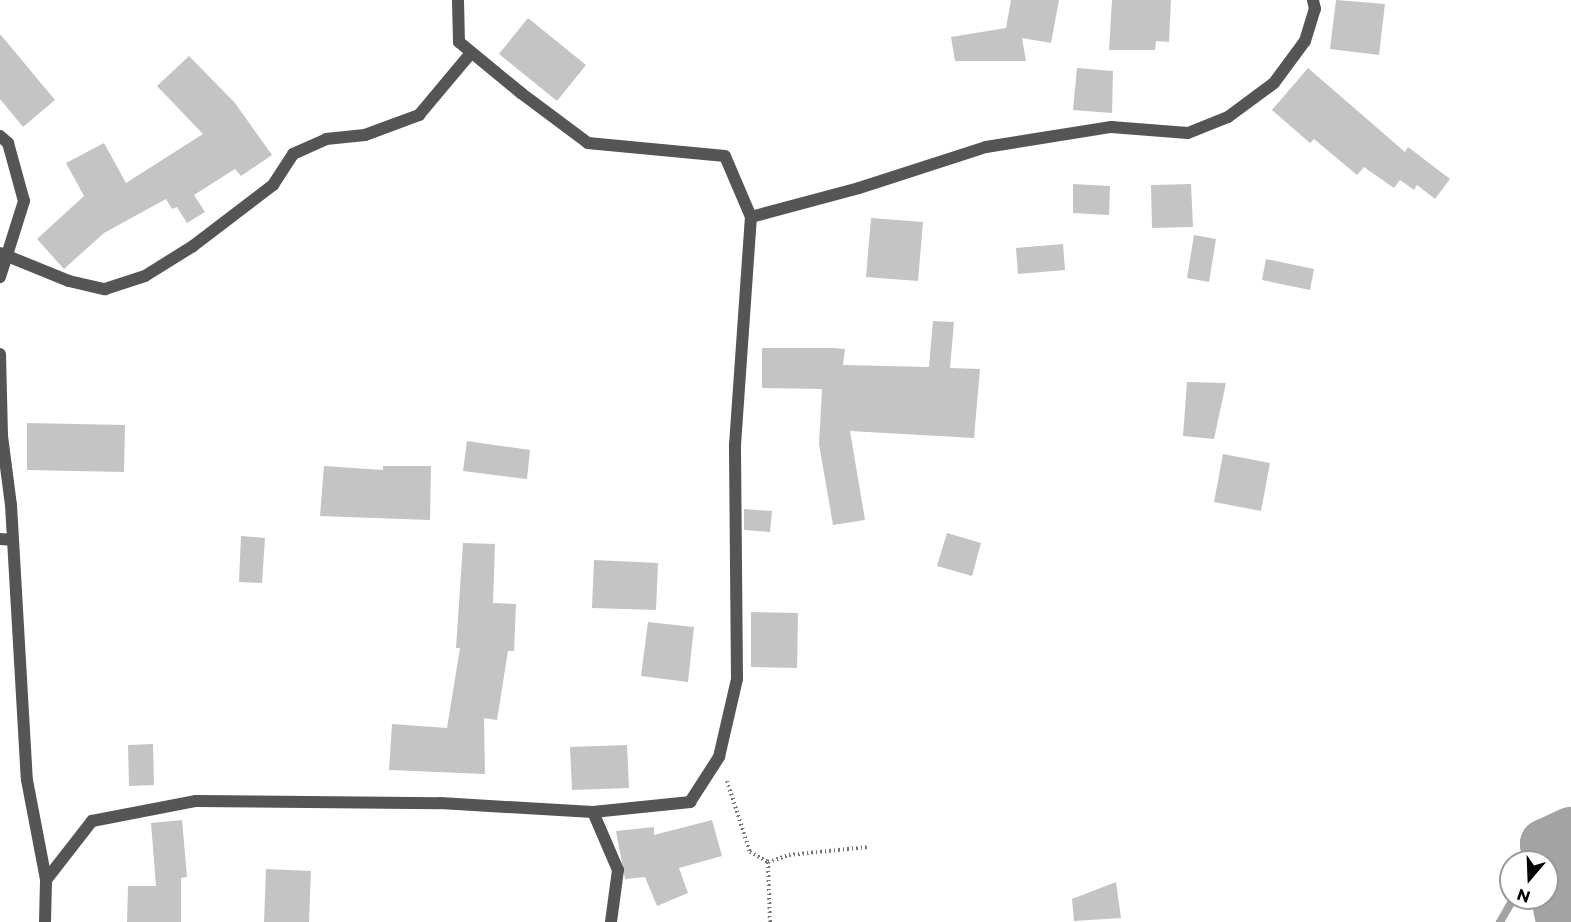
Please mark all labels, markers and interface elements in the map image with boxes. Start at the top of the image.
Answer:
north arrow [1499,850,1559,910]
text: N [1514,885,1533,907]

